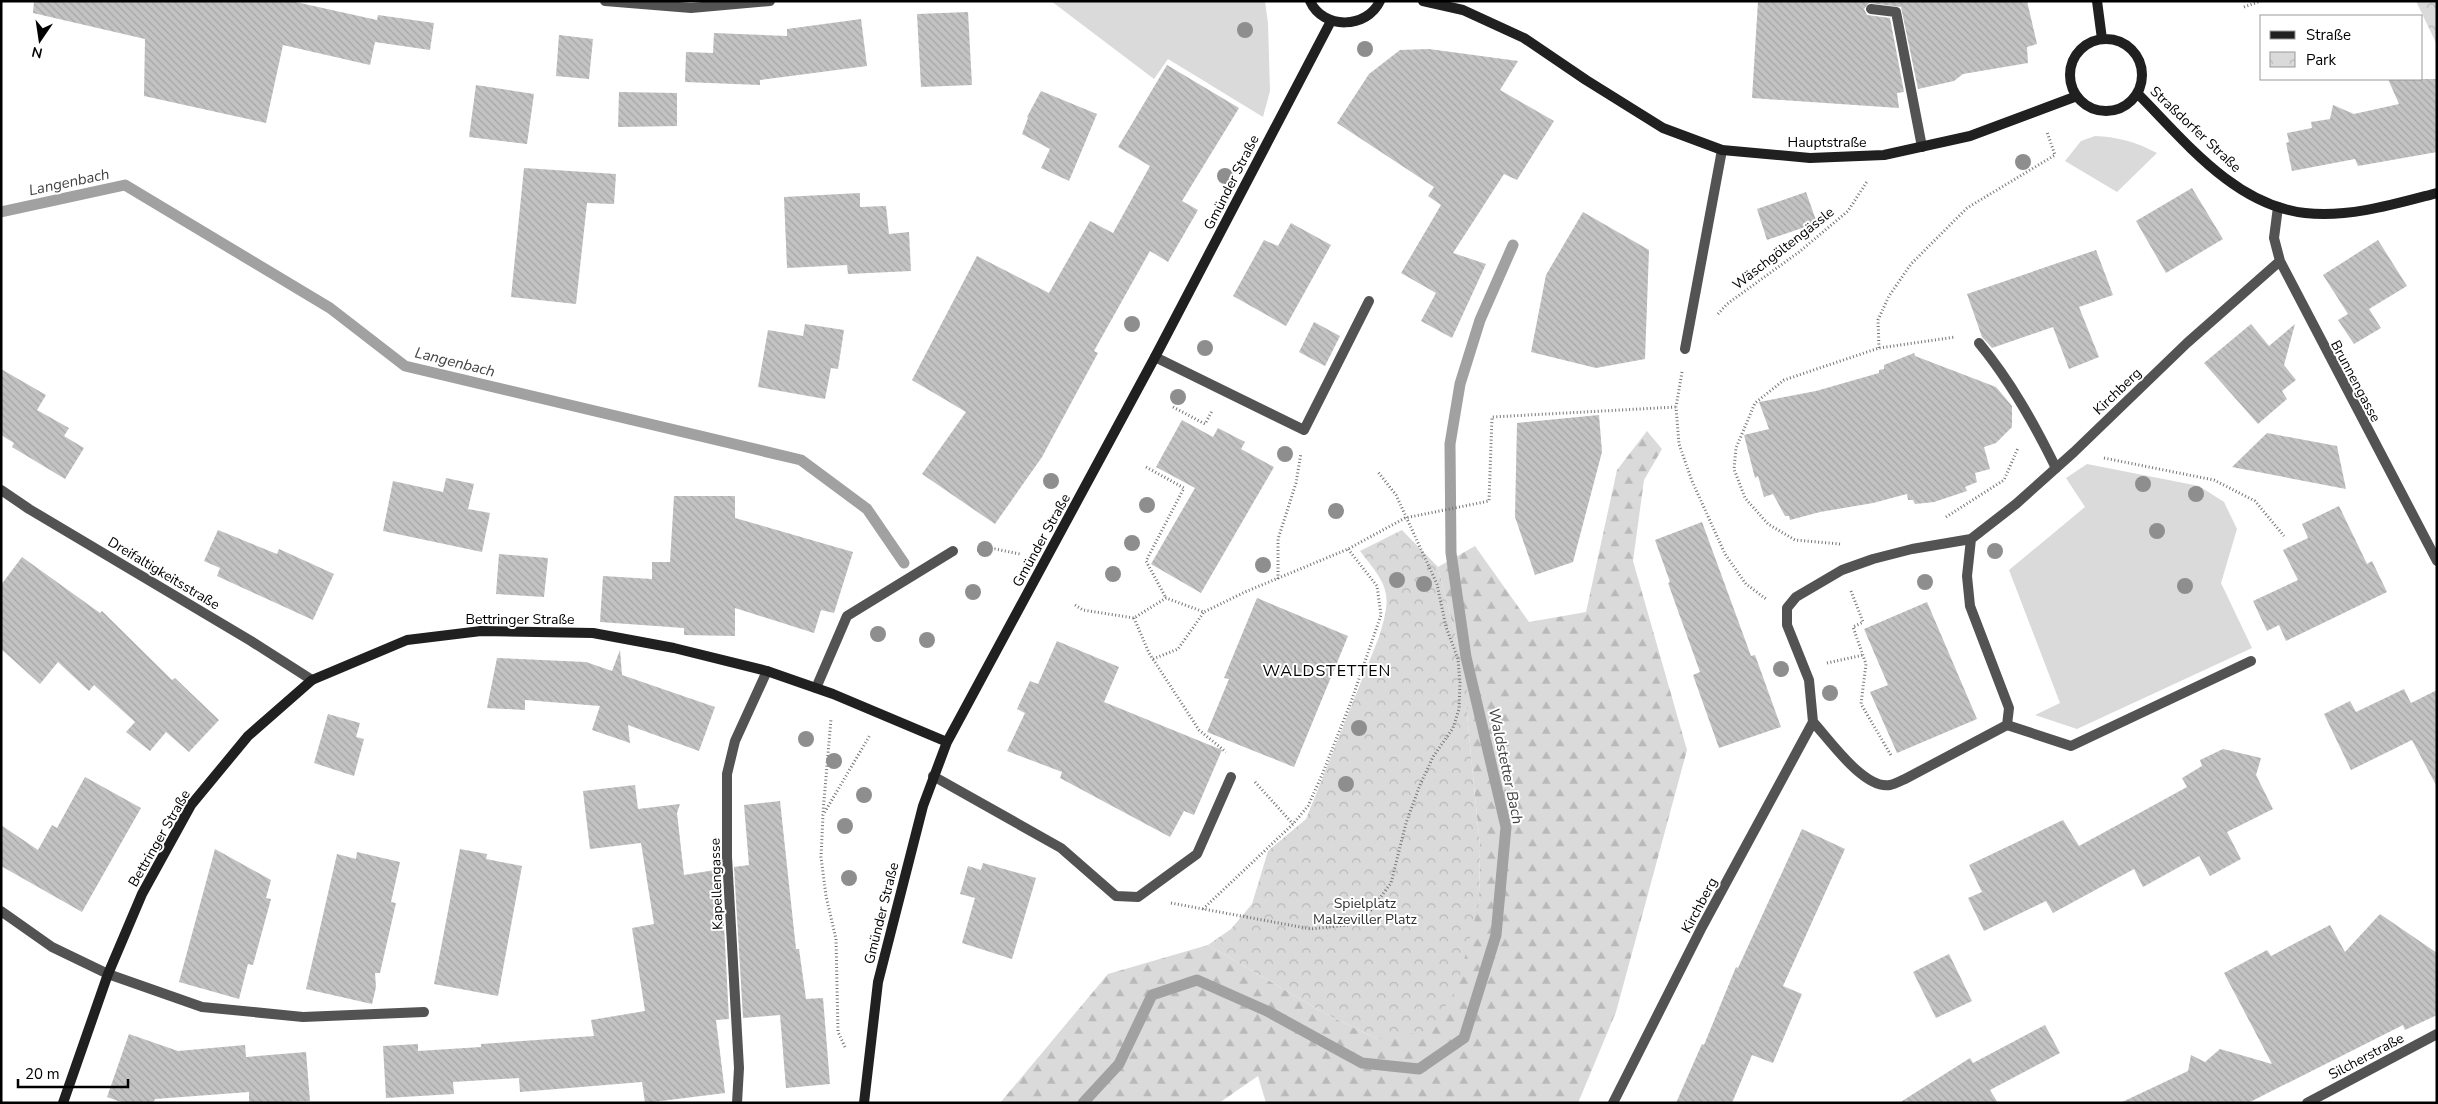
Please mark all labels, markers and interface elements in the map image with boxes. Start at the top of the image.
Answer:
north arrow [15,15,65,65]
legend [2260,15,2423,80]
text: Straße [2306,25,2351,45]
text: N [30,42,44,63]
text: Park [2306,50,2336,70]
street label: Straßdorfer Straße [2146,82,2245,177]
street label: Gmünder Straße [1199,132,1264,233]
street label: Hauptstraße [1788,133,1866,152]
water label: Langenbach [27,164,111,200]
street label: Wäschgöltengässle [1729,203,1838,294]
street label: Brunnengasse [2326,337,2385,426]
water label: Langenbach [413,342,497,382]
street label: Kirchberg [2089,364,2146,419]
street label: Gmünder Straße [1008,490,1075,590]
street label: Dreifaltigkeitsstraße [104,532,223,614]
street label: Bettringer Straße [466,610,574,629]
district label: WALDSTETTEN [1263,660,1391,682]
water label: Waldstetter Bach [1484,706,1528,826]
street label: Bettringer Straße [124,786,195,890]
street label: Kapellengasse [705,838,728,930]
street label: Gmünder Straße [860,860,903,966]
street label: Kirchberg [1677,874,1722,936]
park label: Spielplatz Malzeviller Platz [1313,894,1417,929]
street label: Silcherstraße [2325,1029,2407,1084]
scale bar [18,1056,128,1088]
text: 20 m [25,1064,60,1084]

